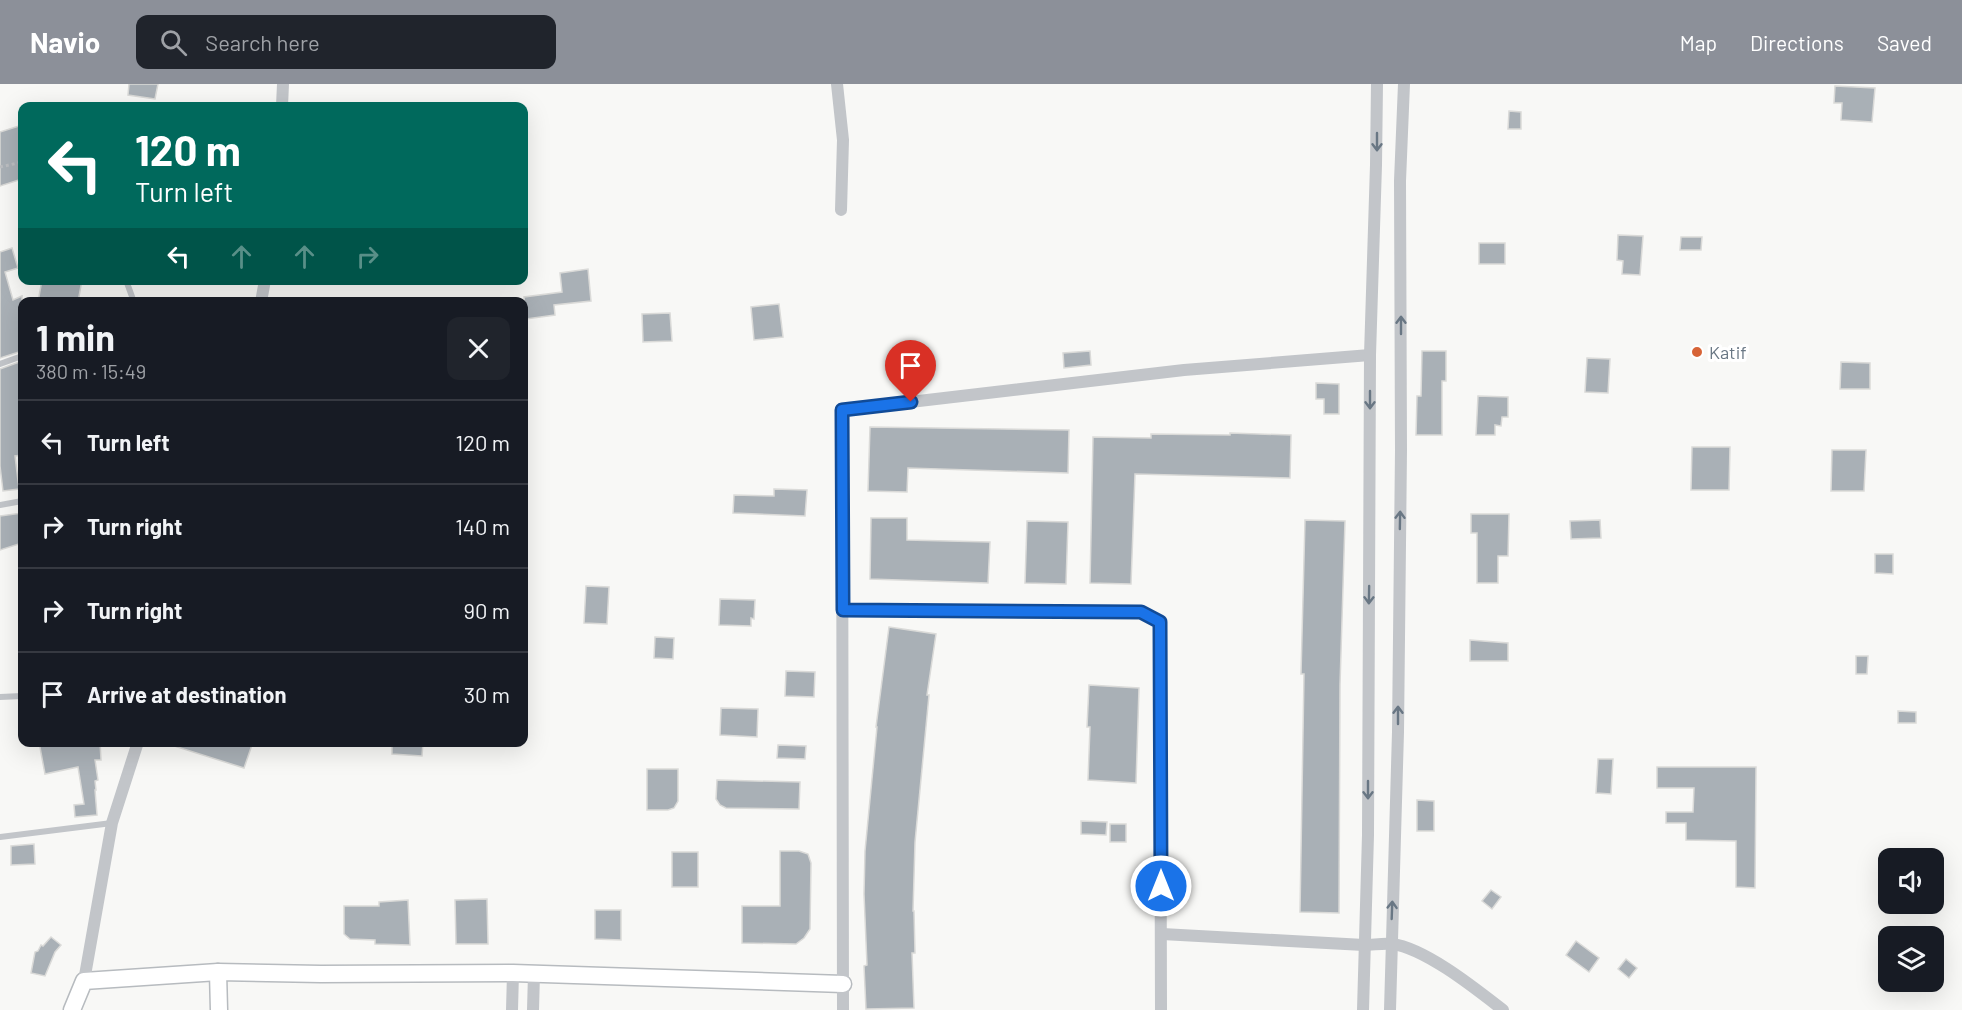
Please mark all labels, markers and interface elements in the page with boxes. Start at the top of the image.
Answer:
search box [136,15,556,69]
text: Navio [30,25,100,59]
icon: search [157,26,190,59]
text: Search here [205,29,320,55]
text: Map [1680,30,1717,55]
text: Directions [1750,30,1844,55]
text: Saved [1877,30,1932,55]
text: 120 m [135,124,241,174]
icon: left [36,126,114,204]
one-way arrow [1371,132,1382,152]
text: Turn left [135,175,233,207]
icon: left [162,240,195,273]
icon: ahead [225,240,258,273]
icon: ahead [288,240,321,273]
icon: right [351,240,384,273]
text: 1 min [36,315,115,358]
one-way arrow [1395,315,1407,335]
button: close [447,317,510,380]
pin [885,340,936,402]
place label: Katif [1709,341,1747,363]
marker: Katif [1690,345,1704,359]
icon: arrive [894,349,927,382]
text: 380 m · 15:49 [36,359,146,383]
one-way arrow [1364,390,1376,410]
icon: left [36,426,69,459]
text: Turn left [87,429,170,455]
text: 120 m [455,429,510,455]
icon: right [36,510,69,543]
one-way arrow [1394,510,1405,530]
text: Turn right [87,513,182,539]
text: 140 m [455,513,510,539]
one-way arrow [1363,585,1375,605]
icon: right [36,594,69,627]
text: Turn right [87,597,182,623]
text: 90 m [464,597,510,623]
icon: arrive [36,678,69,711]
text: Arrive at destination [87,681,286,707]
text: 30 m [464,681,510,707]
one-way arrow [1392,705,1404,725]
one-way arrow [1362,780,1373,800]
map controls [1878,848,1944,992]
button: sound [1878,848,1944,914]
position arrow [1129,854,1193,918]
one-way arrow [1386,900,1398,920]
button: layers [1878,926,1944,992]

